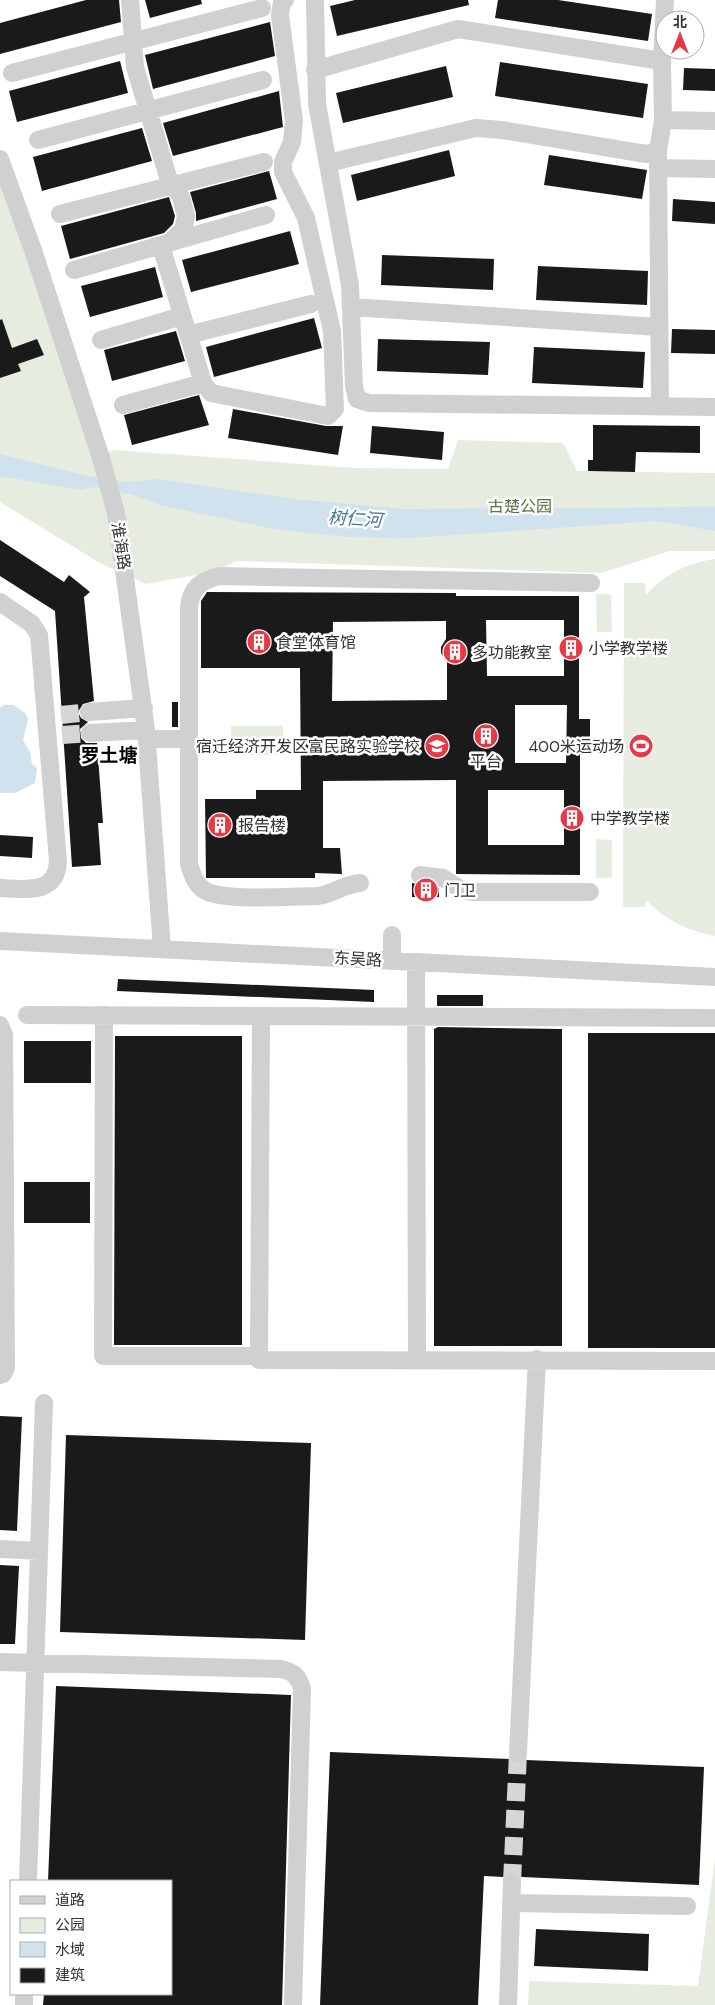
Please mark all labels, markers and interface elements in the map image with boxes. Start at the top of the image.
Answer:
north arrow [655,10,705,60]
text: 北 [673,13,687,31]
park label: 古楚公园 [488,496,552,517]
water label: 树仁河 [327,505,386,533]
street label: 淮海路 [107,521,135,571]
building icon: 食堂体育馆 [246,629,272,655]
place label: 食堂体育馆 [276,632,356,653]
building icon: 小学教学楼 [558,635,584,661]
place label: 小学教学楼 [588,638,668,659]
building icon: 多功能教室 [442,639,468,665]
place label: 多功能教室 [472,642,552,663]
building icon: 平台 [473,723,499,749]
school or university icon: 宿迁经济开发区富民路实验学校 [424,733,450,759]
sports icon: 400米运动场 [628,733,654,759]
place label: 宿迁经济开发区富民路实验学校 [196,736,420,757]
place label: 400米运动场 [528,736,624,757]
district label: 罗土塘 [80,743,138,768]
place label: 平台 [470,751,502,772]
building icon: 中学教学楼 [559,805,585,831]
place label: 中学教学楼 [590,808,670,829]
building icon: 报告楼 [207,812,233,838]
place label: 报告楼 [238,815,286,836]
building icon: 门卫 [413,877,439,903]
place label: 门卫 [444,880,476,901]
street label: 东吴路 [333,947,383,971]
legend [10,1880,172,1995]
text: 道路 [55,1890,85,1910]
text: 公园 [55,1915,85,1935]
text: 水域 [55,1940,85,1960]
text: 建筑 [55,1965,85,1985]

